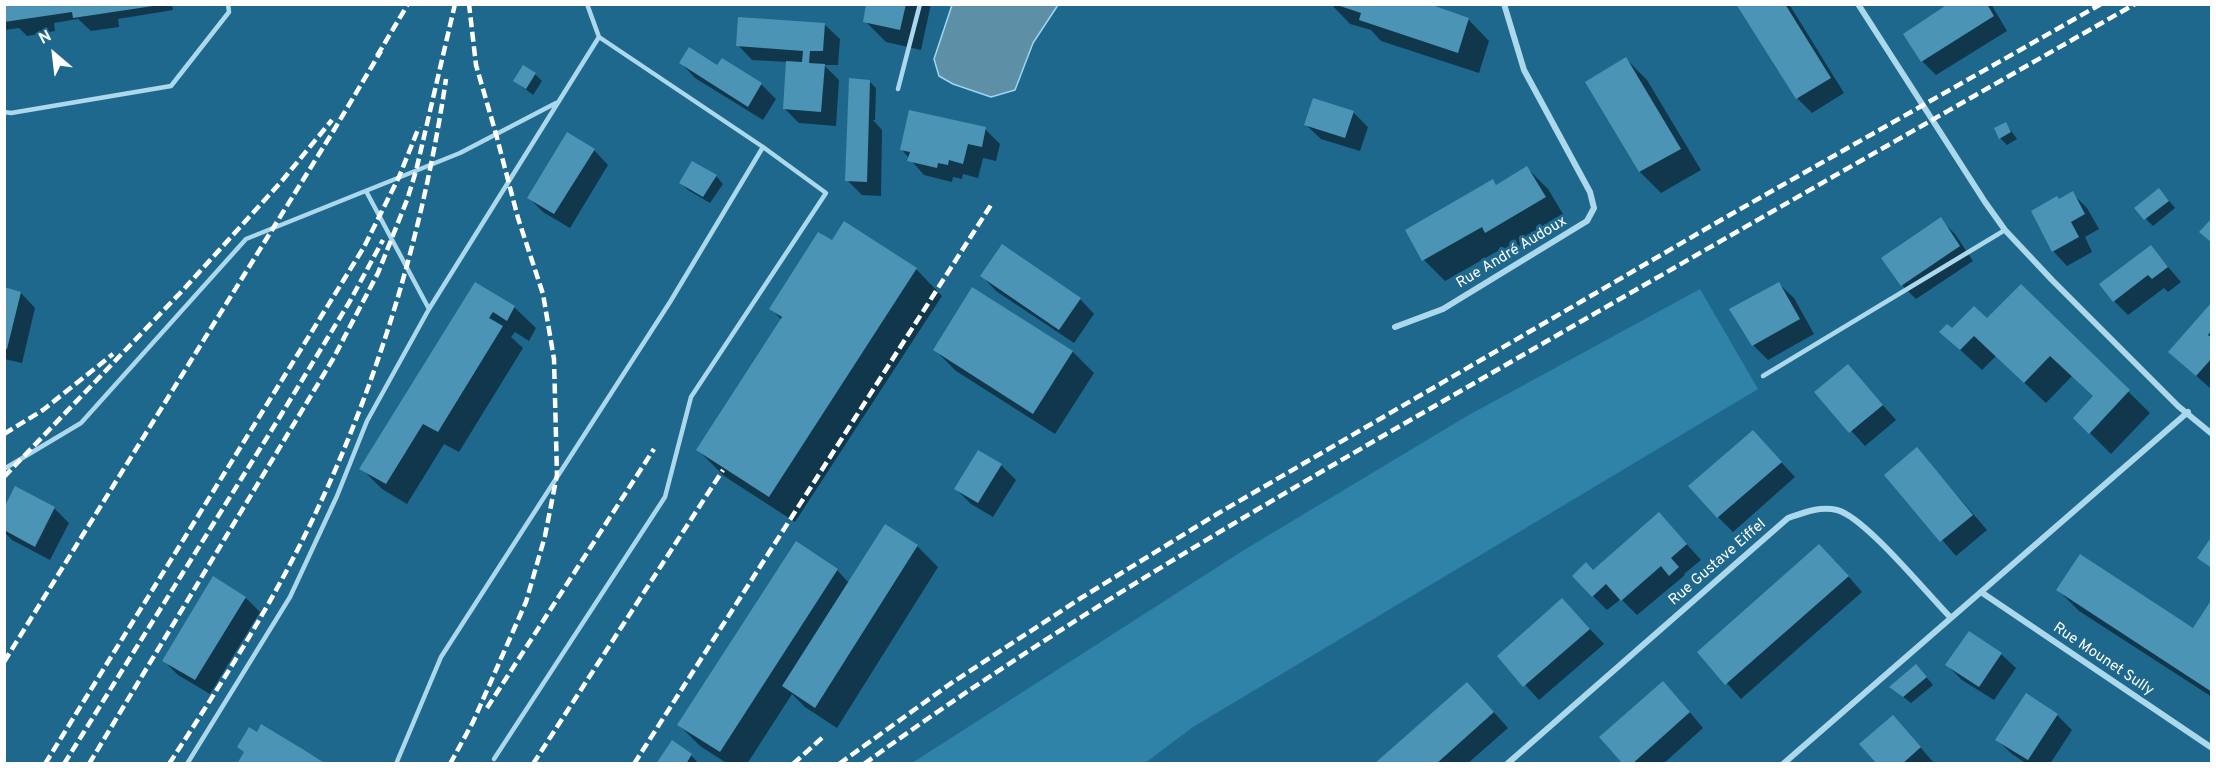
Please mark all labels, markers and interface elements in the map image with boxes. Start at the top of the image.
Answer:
north arrow [24,24,84,84]
text: N [36,27,55,50]
street label: Rue André Audoux [1454,213,1570,293]
street label: Rue Gustave Eiffel [1666,516,1770,610]
street label: Rue Mounet Sully [2049,620,2157,700]

